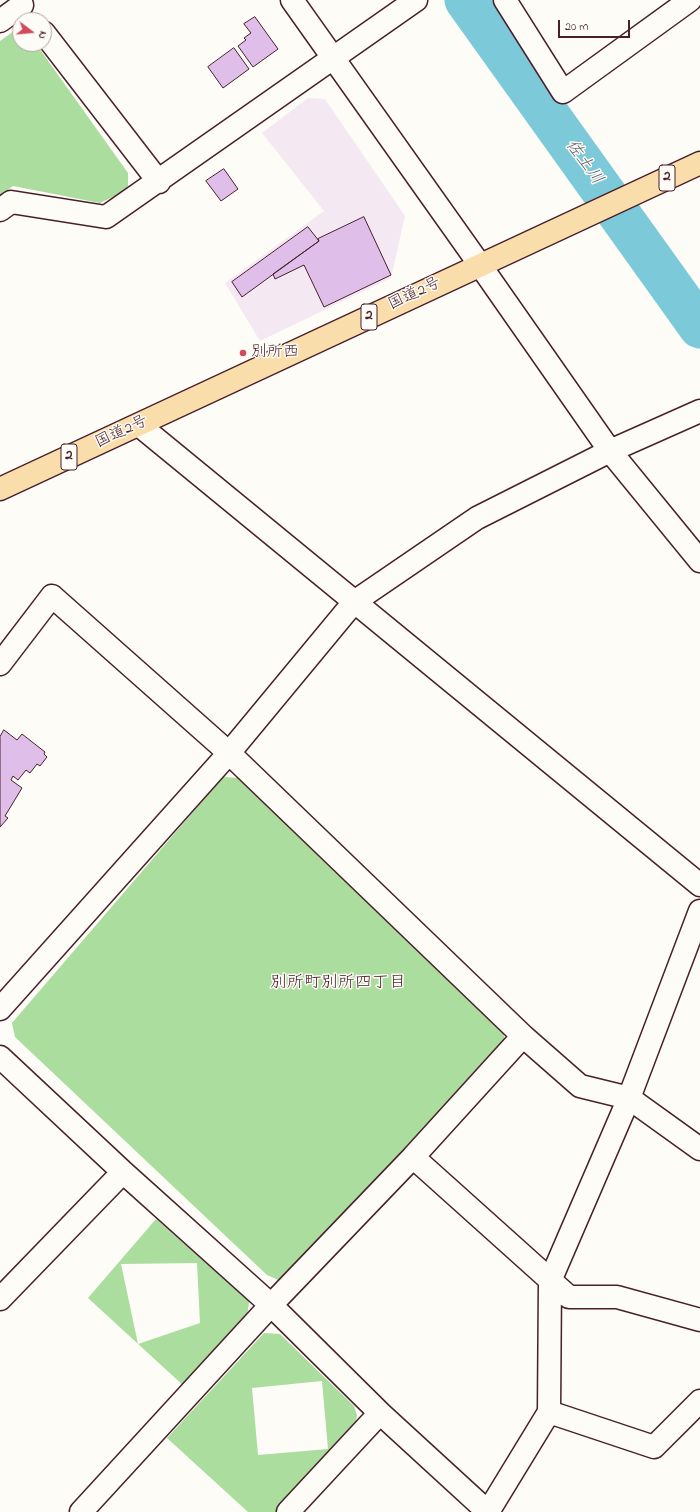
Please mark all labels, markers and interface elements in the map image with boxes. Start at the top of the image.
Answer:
north arrow [12,12,52,52]
scale bar [560,12,632,38]
text: 20 m [565,18,588,36]
text: N [34,29,51,41]
water label: 佐土川 [560,136,606,190]
road number: 2 [659,165,675,191]
street label: 国道2号 [386,274,444,316]
road number: 2 [361,304,377,330]
place label: 別所西 [251,343,299,363]
marker: 別所西 [238,348,248,358]
street label: 国道2号 [93,412,151,454]
road number: 2 [61,444,77,470]
district label: 別所町別所四丁目 [270,974,406,994]

